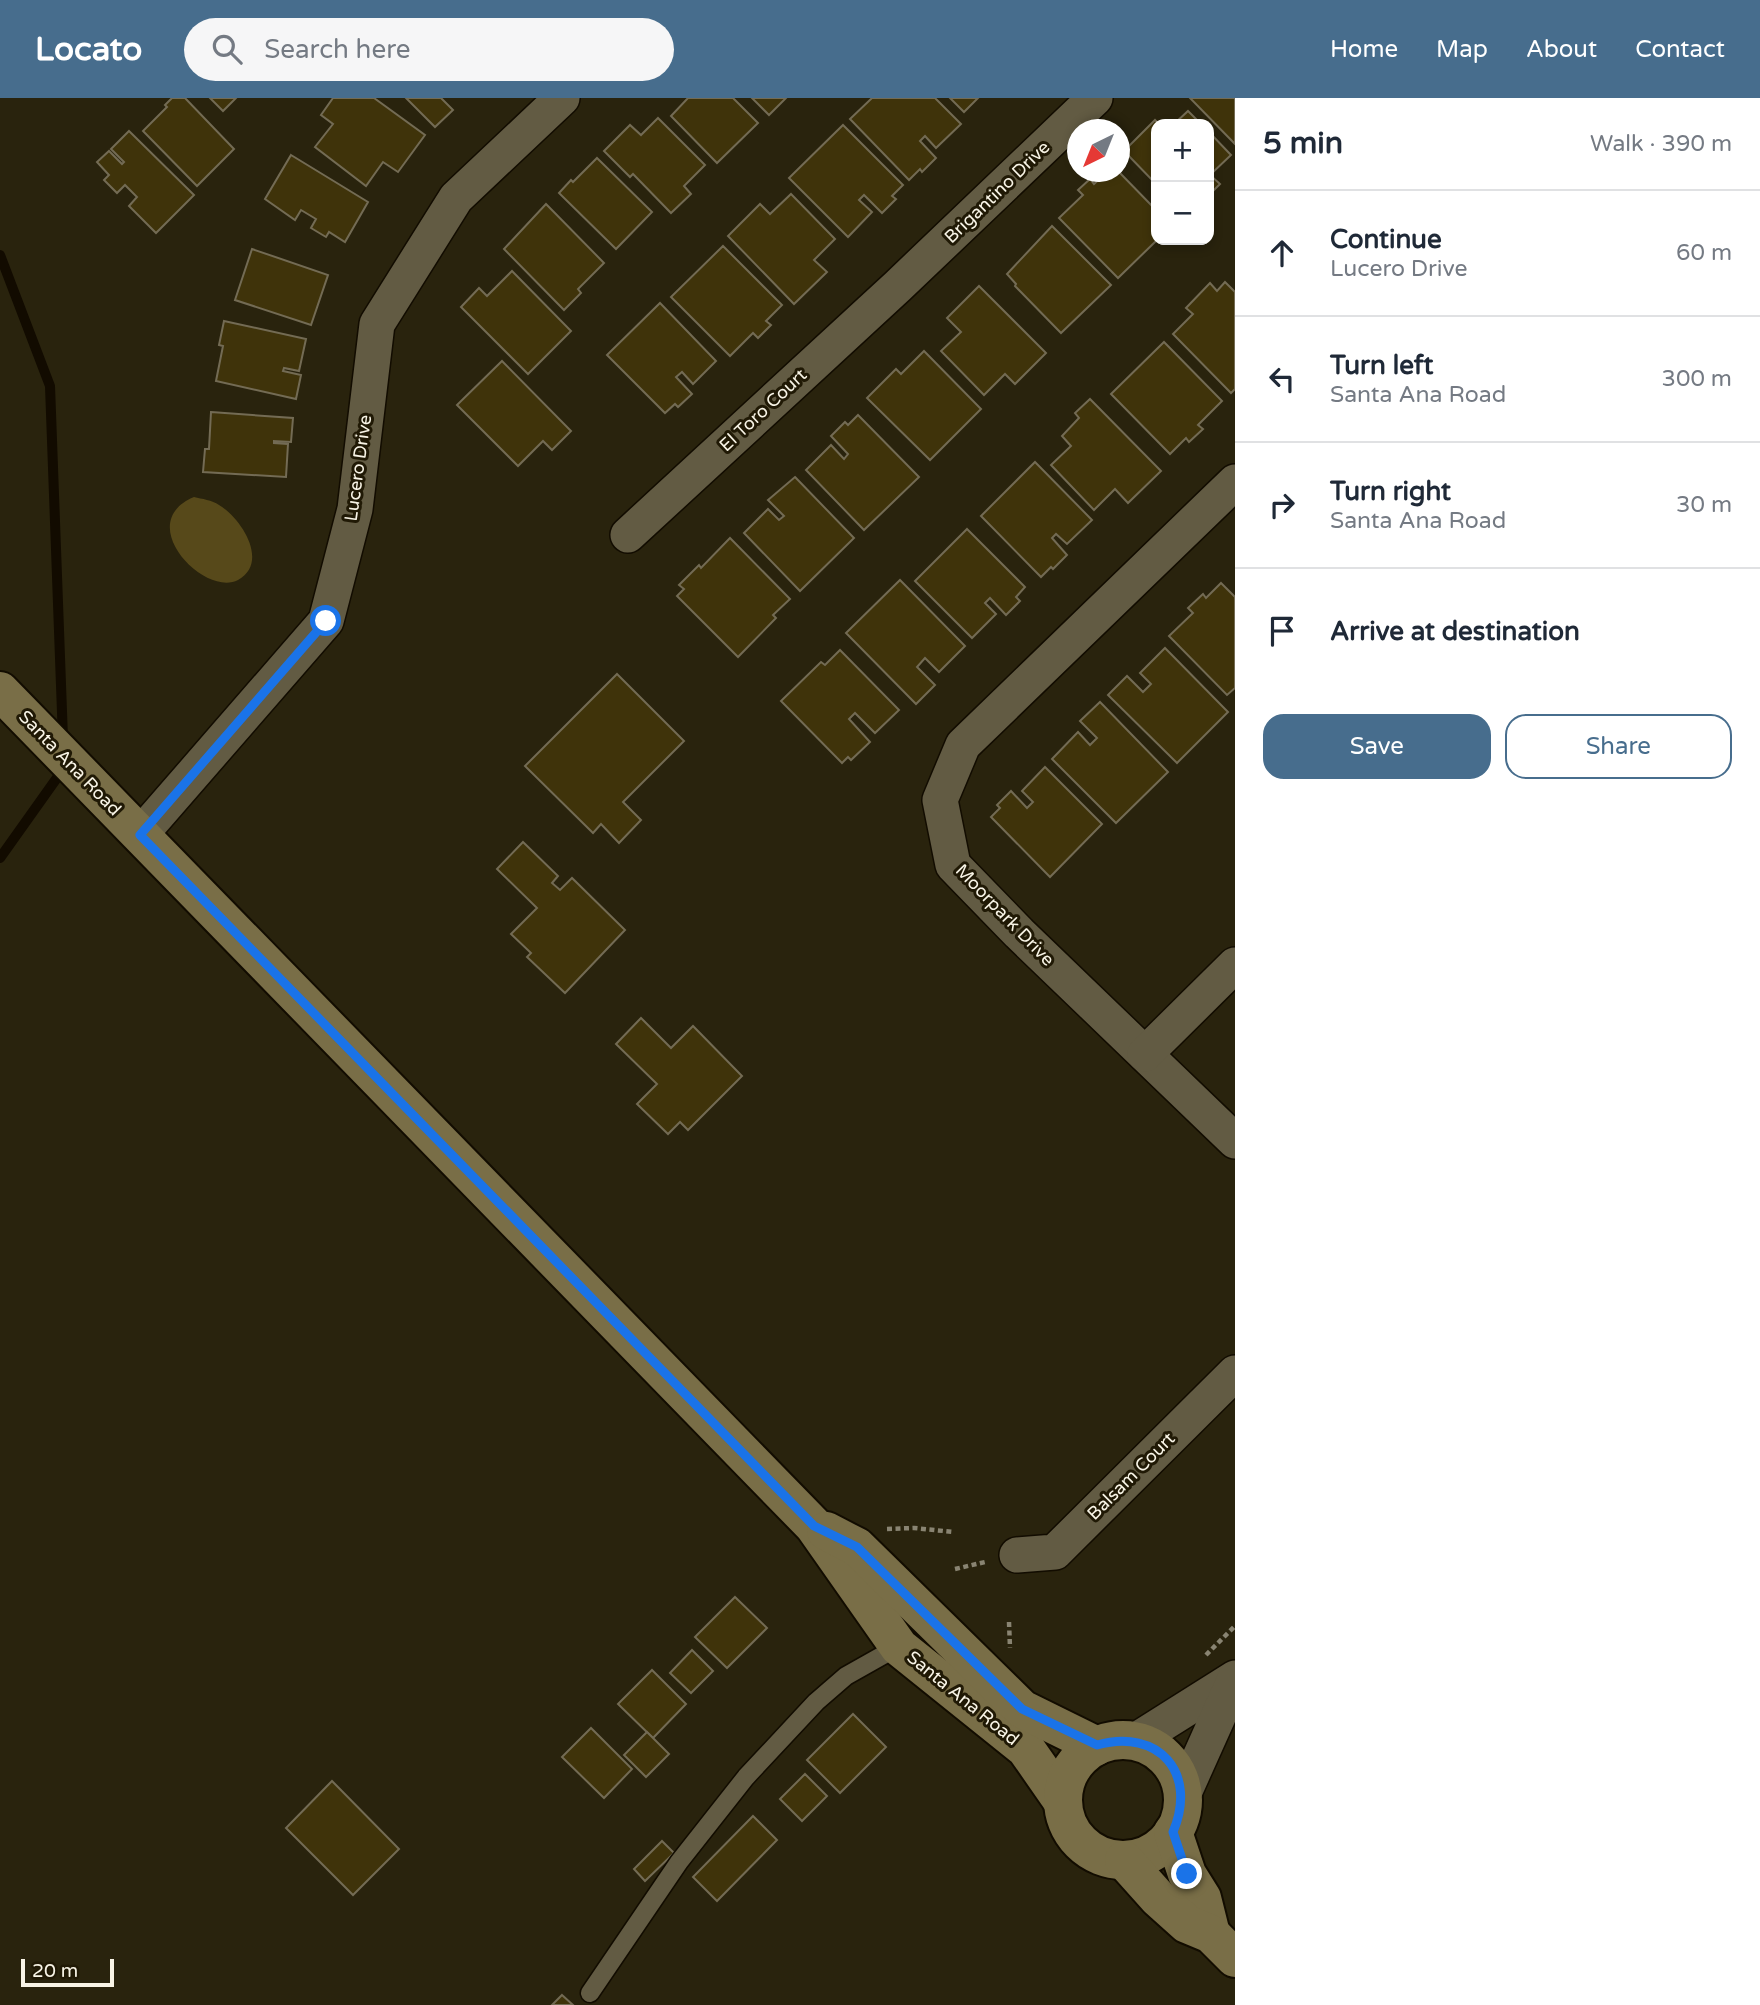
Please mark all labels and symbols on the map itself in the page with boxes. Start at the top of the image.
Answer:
north arrow [1067,119,1130,182]
street label: Brigantino Drive [940,136,1054,248]
street label: El Toro Court [715,364,811,456]
street label: Lucero Drive [340,413,376,523]
route start [310,605,341,636]
street label: Santa Ana Road [14,706,126,820]
street label: Moorpark Drive [951,859,1059,971]
street label: Balsam Court [1083,1428,1179,1524]
street label: Santa Ana Road [902,1646,1024,1750]
route end [1171,1858,1202,1889]
scale bar [21,1956,114,1988]

